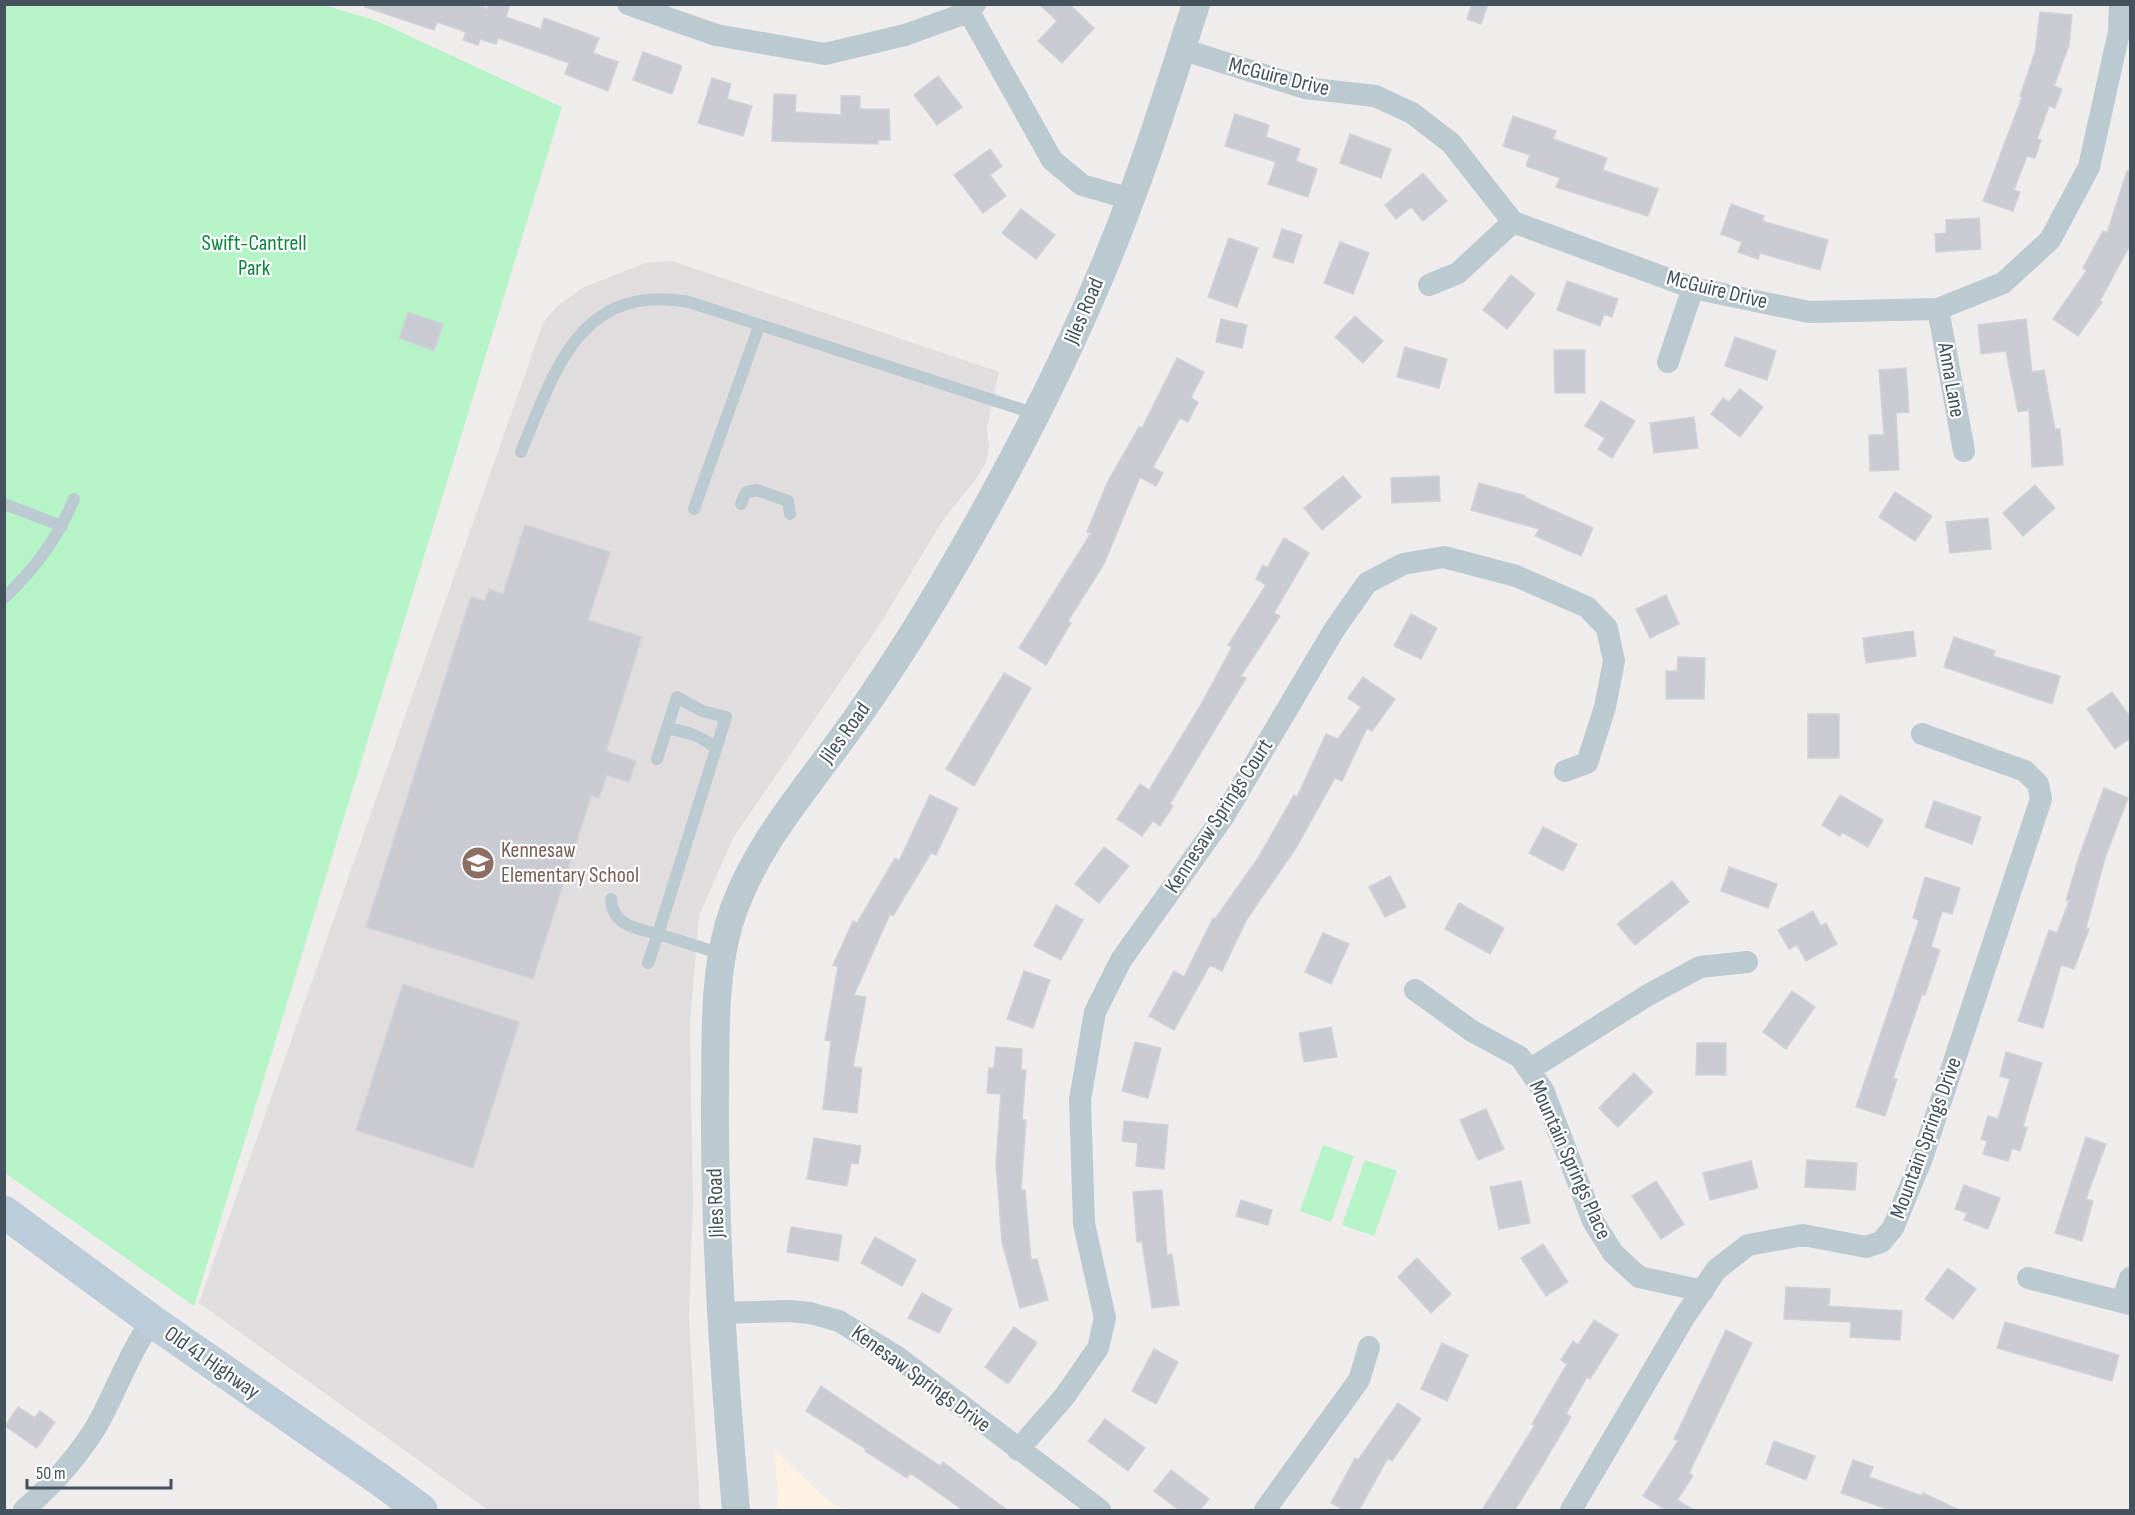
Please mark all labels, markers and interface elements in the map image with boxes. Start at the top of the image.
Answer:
street label: McGuire Drive [1226,51,1332,103]
park label: Swift-Cantrell Park [201,230,307,282]
street label: McGuire Drive [1664,264,1770,316]
street label: Jiles Road [1058,274,1110,349]
street label: Anna Lane [1931,339,1971,420]
street label: Jiles Road [813,697,876,770]
street label: Kennesaw Springs Court [1159,733,1279,898]
place label: Kennesaw Elementary School [501,837,639,889]
school or university icon: Kennesaw Elementary School [460,845,496,881]
street label: Mountain Springs Drive [1884,1054,1968,1222]
street label: Mountain Springs Place [1523,1076,1617,1244]
street label: Jiles Road [701,1168,731,1239]
street label: Kenesaw Springs Drive [846,1319,996,1439]
street label: Old 41 Highway [159,1320,265,1406]
scale bar [27,1452,171,1490]
text: 50 m [36,1463,66,1484]

